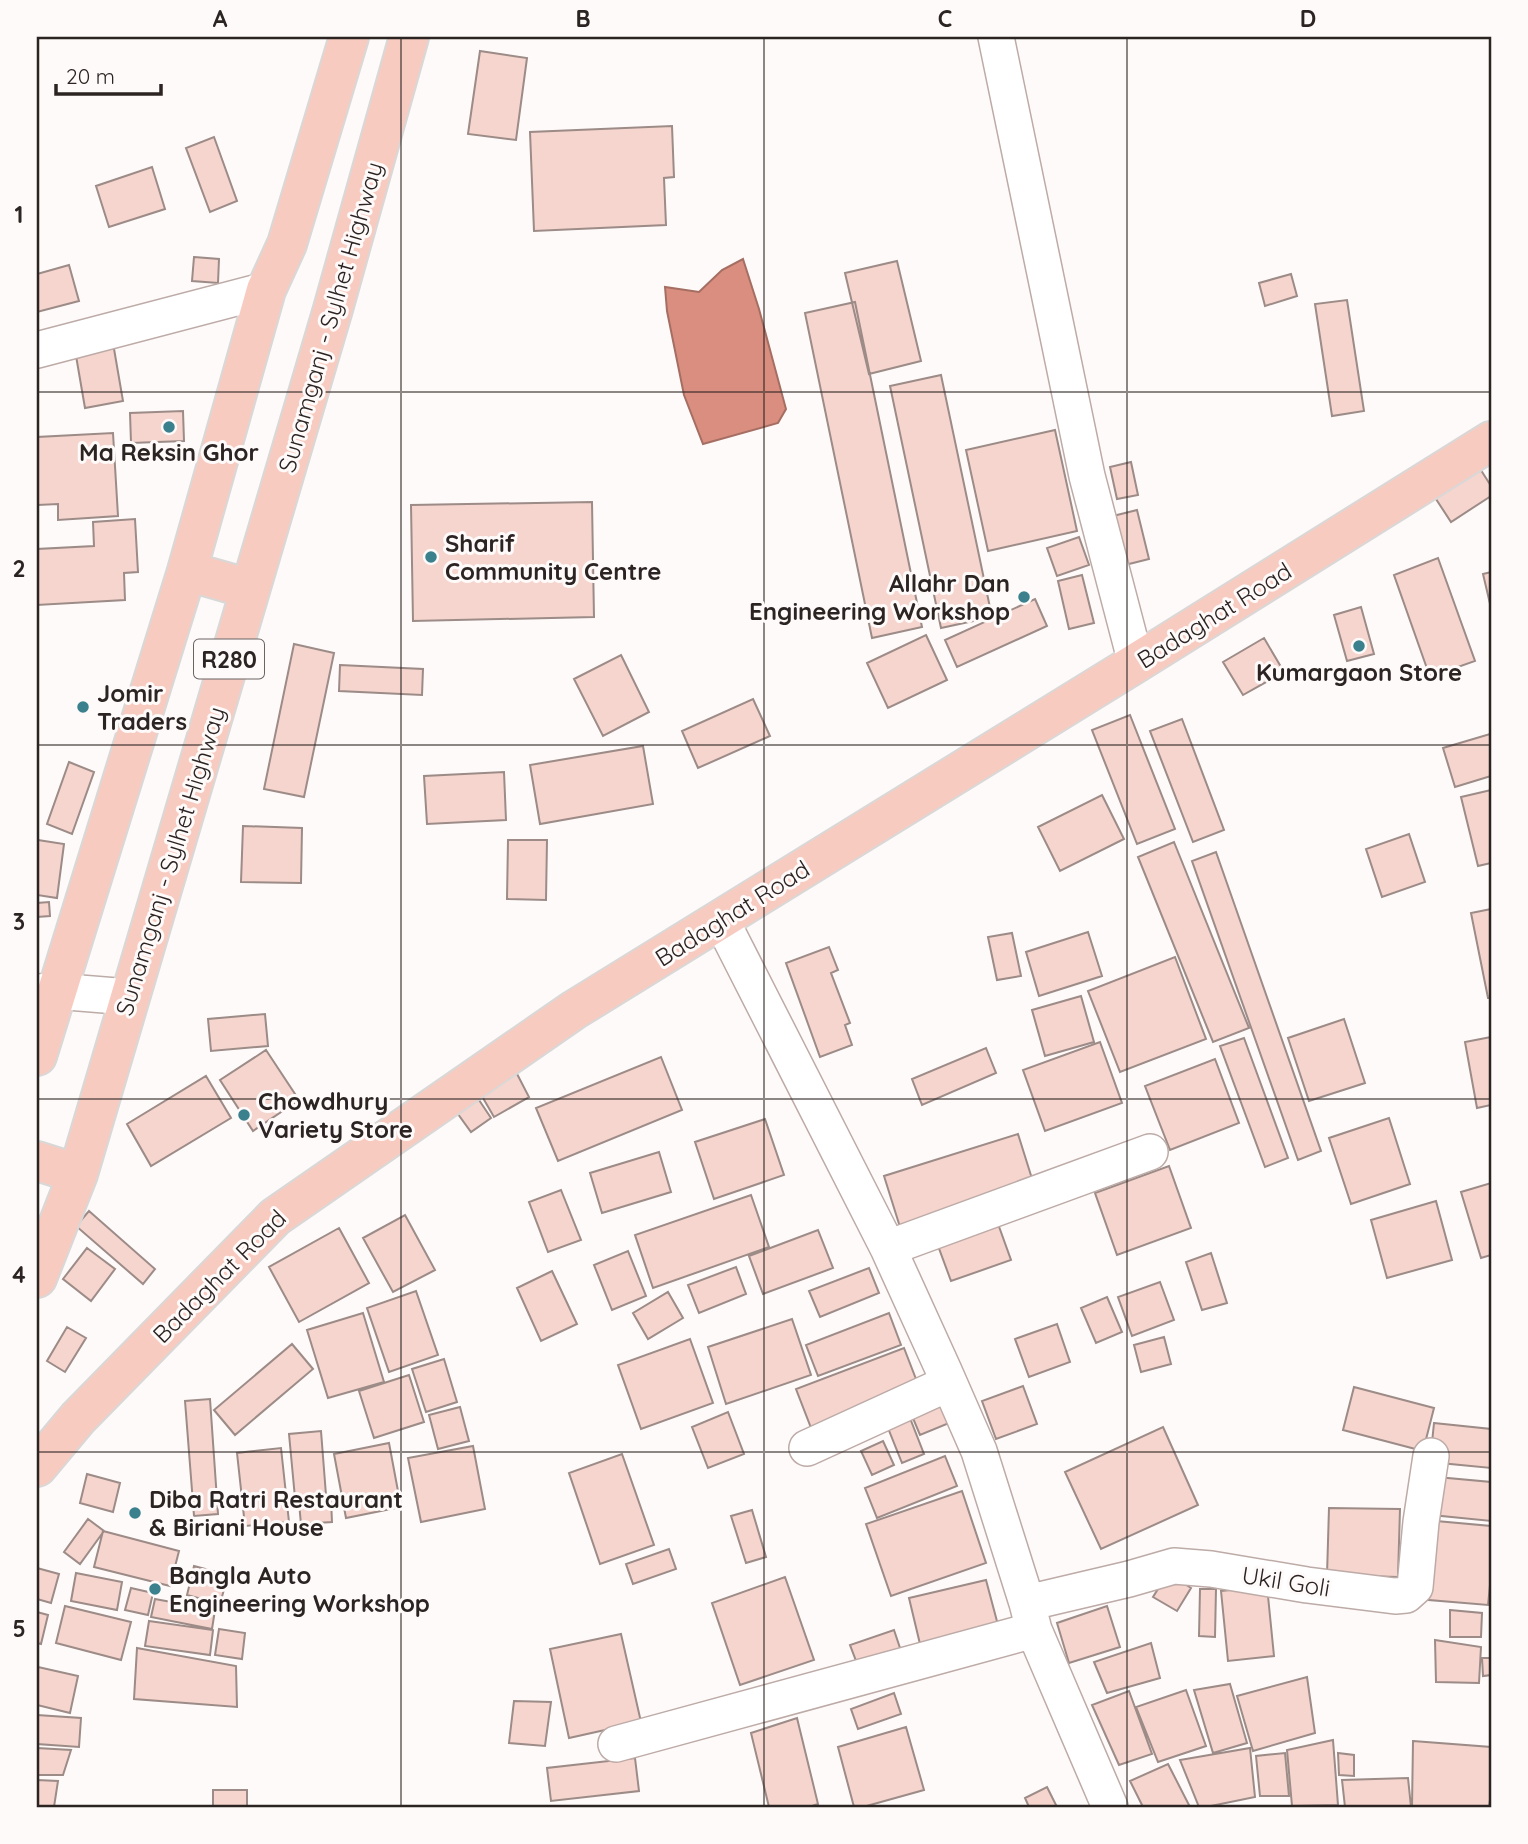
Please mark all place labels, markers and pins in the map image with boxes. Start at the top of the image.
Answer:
marker: Ma Reksin Ghor [161,419,177,435]
place label: Ma Reksin Ghor [79,437,259,467]
place label: Sharif Community Centre [445,528,661,586]
marker: Sharif Community Centre [423,549,439,565]
place label: Allahr Dan Engineering Workshop [749,568,1010,626]
marker: Allahr Dan Engineering Workshop [1016,589,1032,605]
marker: Kumargaon Store [1351,638,1367,654]
place label: Kumargaon Store [1256,657,1462,687]
place label: Jomir Traders [97,678,187,736]
marker: Jomir Traders [75,699,91,715]
place label: Chowdhury Variety Store [258,1086,413,1144]
marker: Chowdhury Variety Store [236,1107,252,1123]
place label: Diba Ratri Restaurant & Biriani House [149,1484,403,1542]
marker: Diba Ratri Restaurant & Biriani House [127,1505,143,1521]
place label: Bangla Auto Engineering Workshop [169,1560,430,1618]
marker: Bangla Auto Engineering Workshop [147,1581,163,1597]

